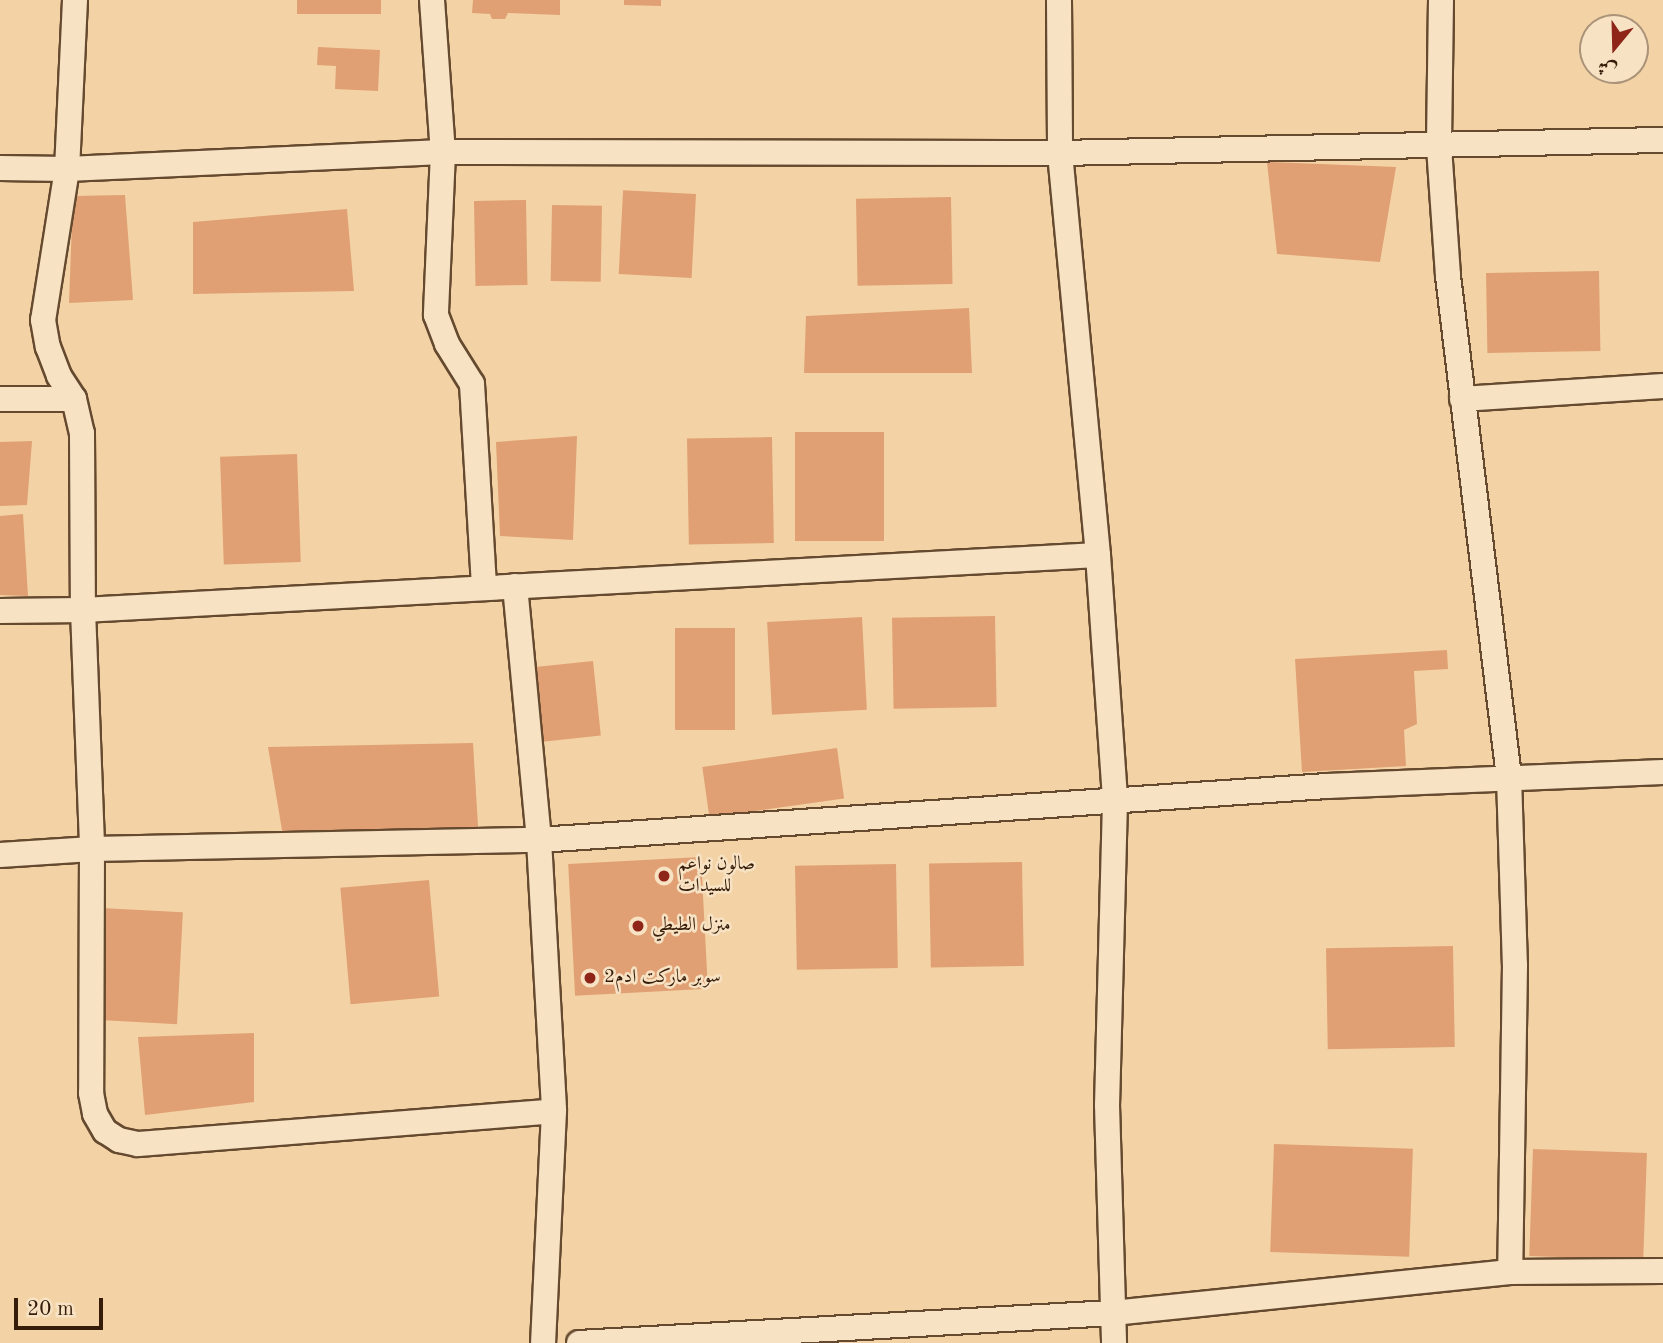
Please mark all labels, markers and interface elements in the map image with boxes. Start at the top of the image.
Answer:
north arrow [1579,14,1649,84]
text: ش [1596,55,1620,79]
place label: صالون نواعم للسيدات [678,854,755,898]
marker: صالون نواعم للسيدات [656,868,672,884]
place label: منزل الطيطي [652,915,731,937]
marker: منزل الطيطي [630,918,646,934]
place label: سوبر ماركت ادم2 [604,967,721,989]
marker: سوبر ماركت ادم2 [582,970,598,986]
scale bar [18,1284,107,1328]
text: 20 m [27,1299,74,1320]

